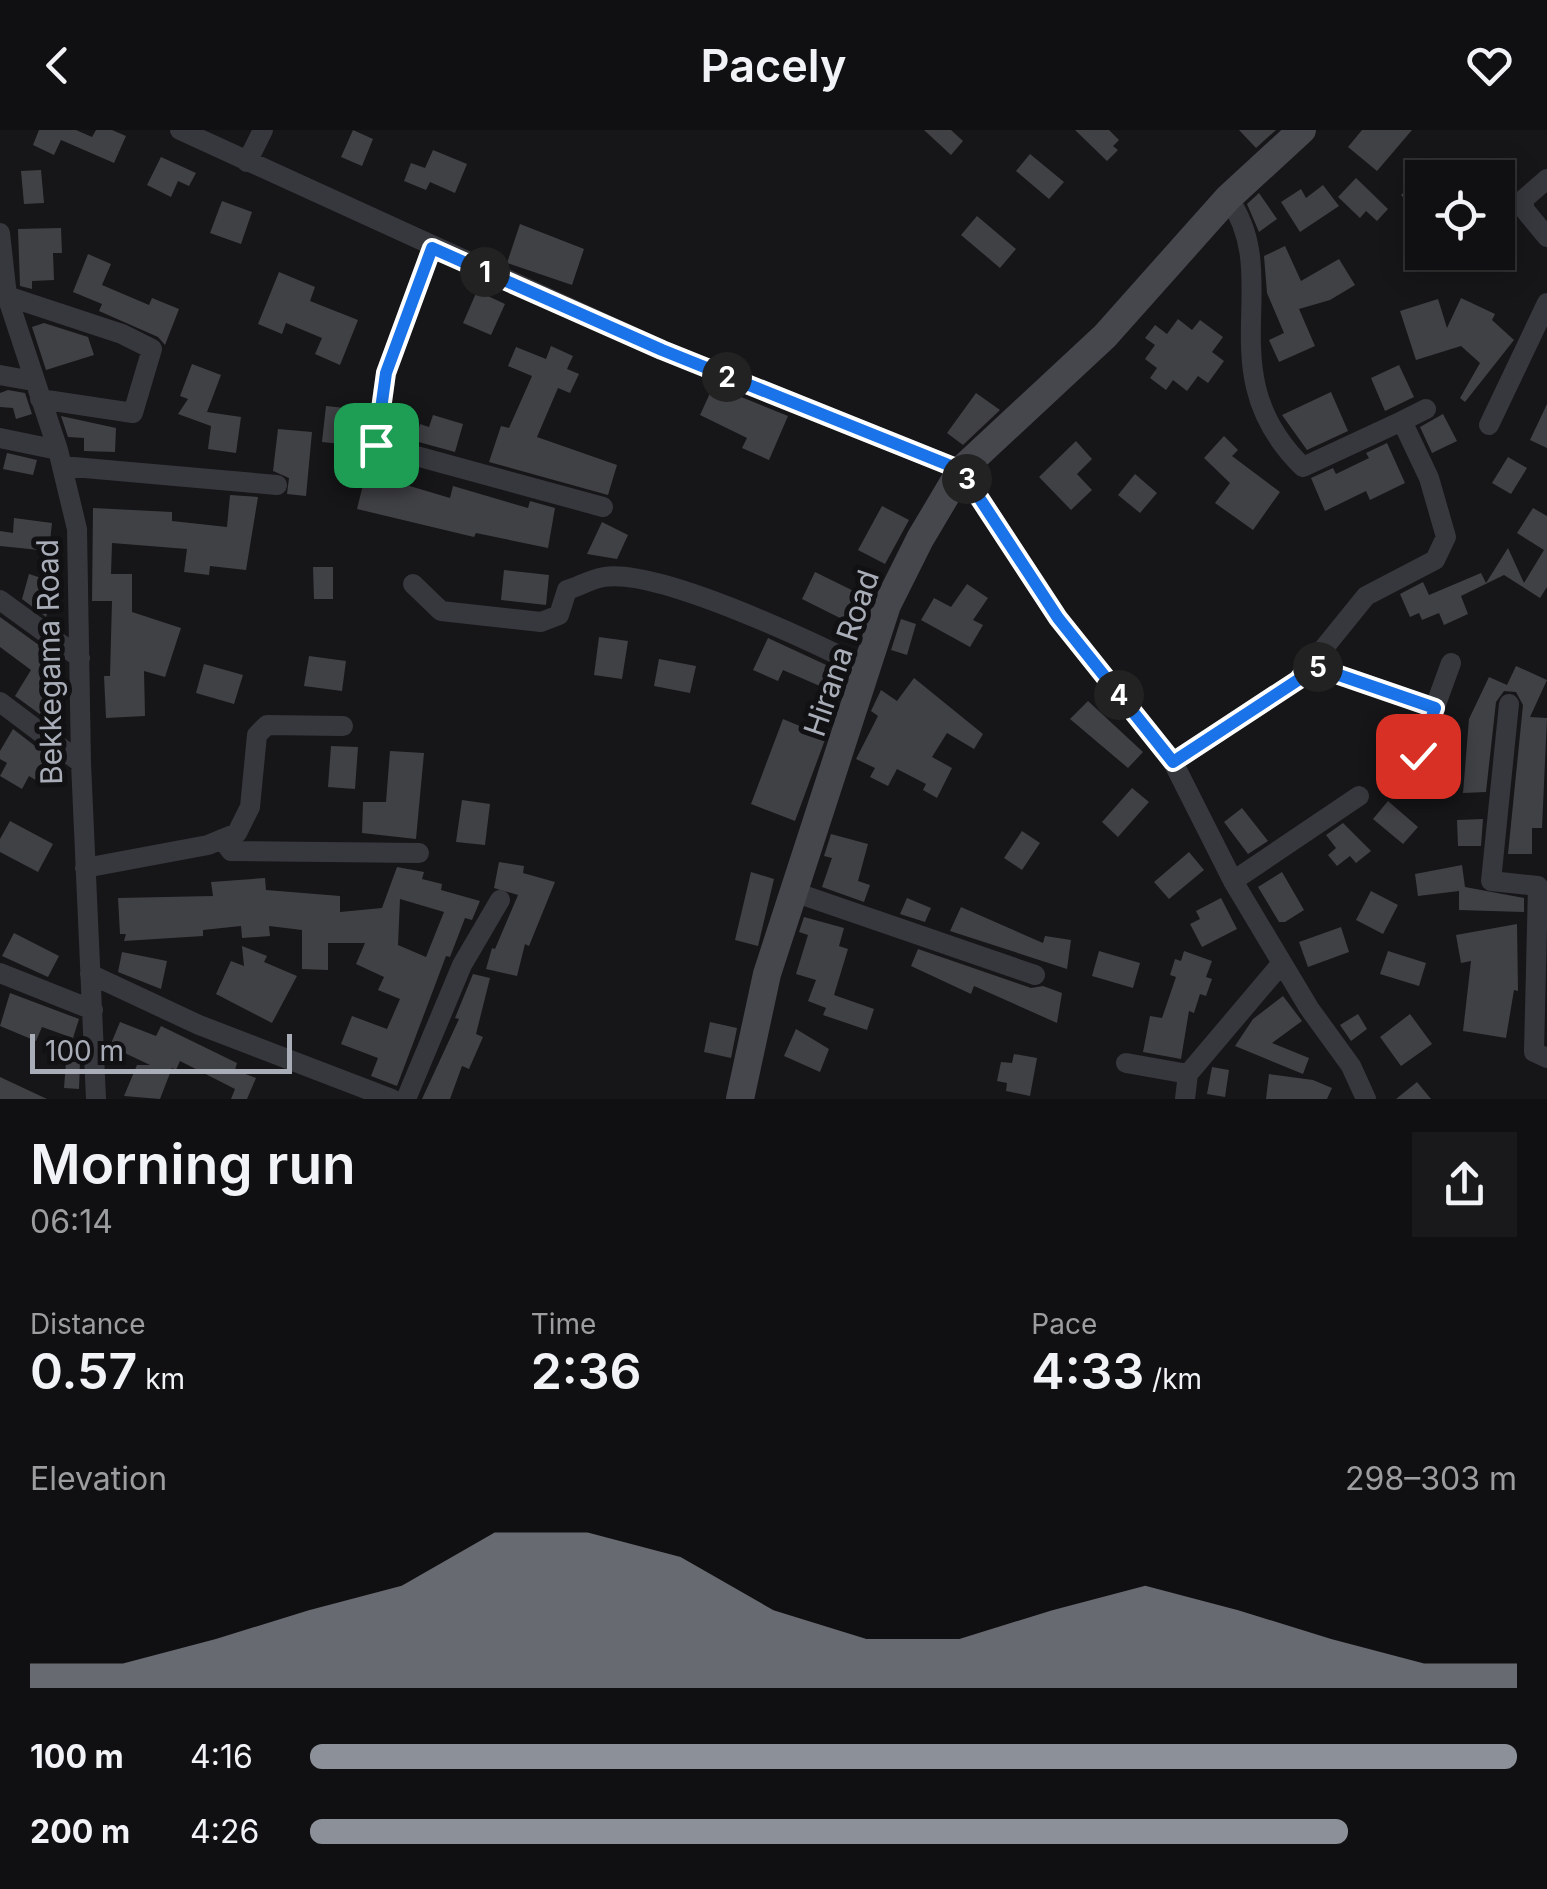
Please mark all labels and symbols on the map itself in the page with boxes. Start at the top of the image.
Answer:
pin: 1 [460,247,510,297]
pin: 2 [702,352,752,402]
pin [334,403,419,488]
pin: 3 [942,454,992,504]
street label: Bekkegama Road [29,539,69,785]
street label: Hirana Road [796,565,886,741]
pin: 5 [1293,642,1343,692]
pin: 4 [1094,670,1144,720]
pin [1376,714,1461,799]
scale bar [30,1029,292,1074]

